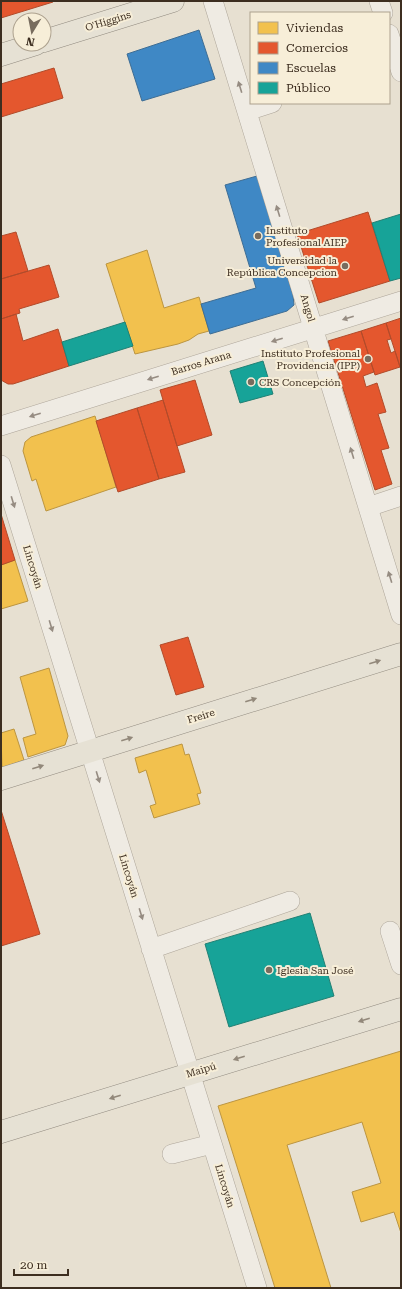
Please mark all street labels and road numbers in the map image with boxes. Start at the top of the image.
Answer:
street label: O'Higgins [84,9,132,33]
street label: Angol [299,293,317,323]
street label: Barros Arana [170,349,233,377]
street label: Lincoyán [21,544,45,591]
street label: Freire [186,706,217,725]
street label: Lincoyán [117,853,141,900]
street label: Maipú [185,1060,218,1080]
street label: Lincoyán [213,1163,237,1210]

